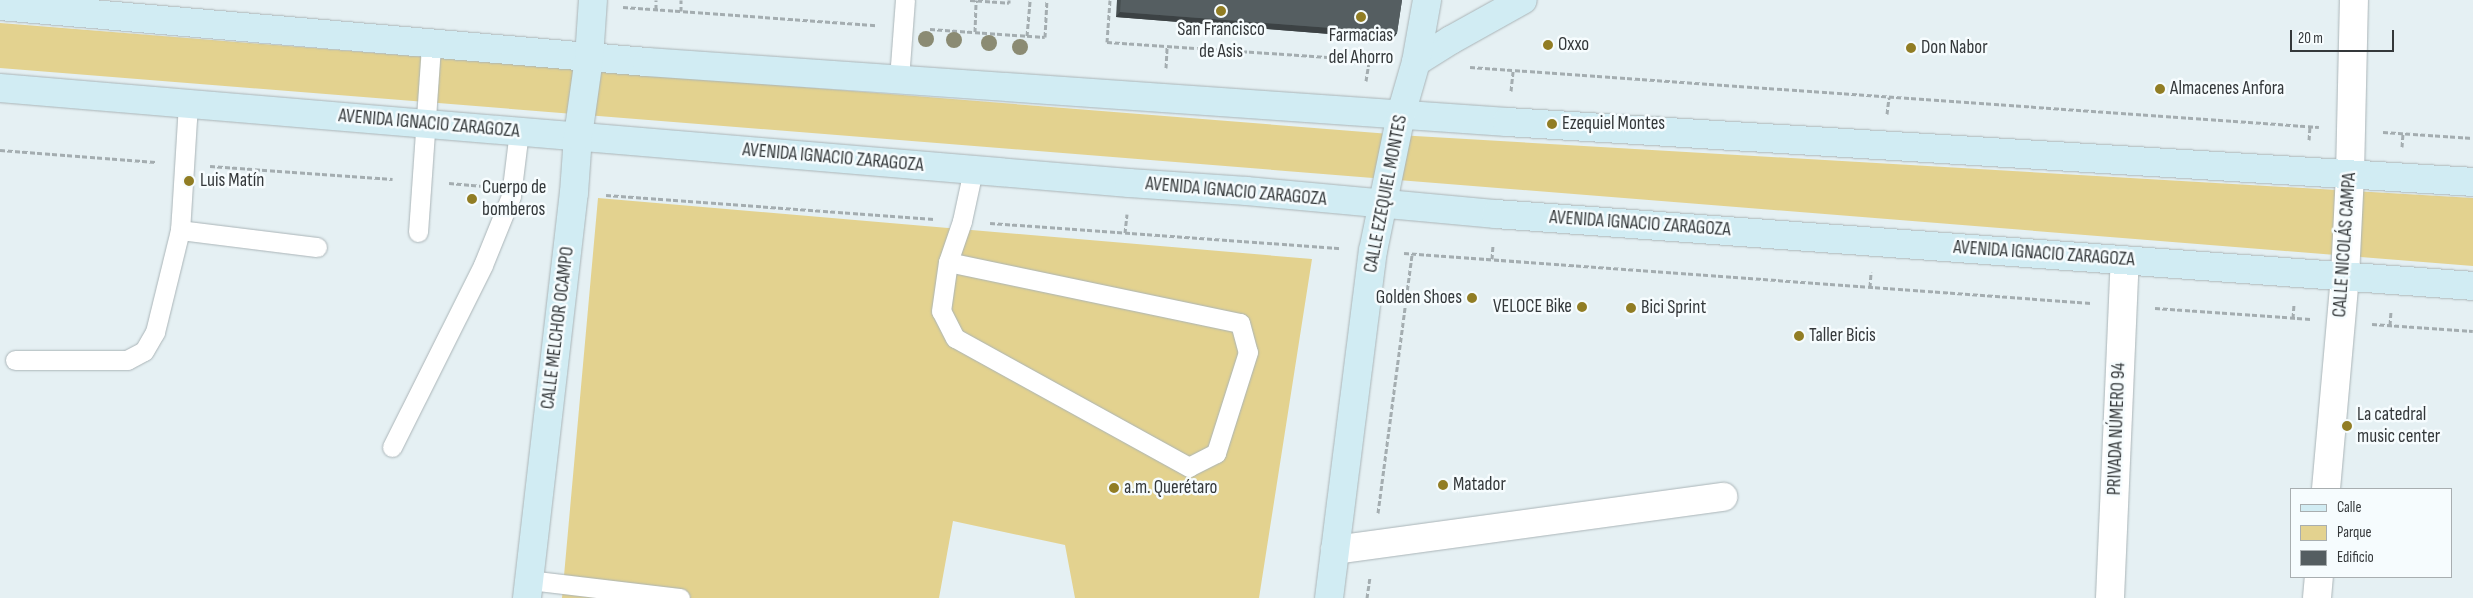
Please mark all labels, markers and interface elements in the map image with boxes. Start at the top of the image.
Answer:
marker: San Francisco de Asis [1215,5,1227,17]
marker: Farmacias del Ahorro [1355,11,1367,23]
place label: San Francisco de Asis [1177,19,1265,63]
scale bar [2293,20,2397,52]
place label: Farmacias del Ahorro [1329,25,1393,69]
text: 20 m [2298,29,2323,48]
place label: Oxxo [1558,34,1589,56]
place label: Don Nabor [1921,37,1988,59]
marker: Oxxo [1542,39,1554,51]
marker: Don Nabor [1905,42,1917,54]
place label: Almacenes Anfora [2170,78,2284,100]
marker: Almacenes Anfora [2154,83,2166,95]
street label: AVENIDA IGNACIO ZARAGOZA [338,105,520,143]
street label: CALLE EZEQUIEL MONTES [1360,113,1412,275]
place label: Ezequiel Montes [1562,113,1665,135]
marker: Ezequiel Montes [1546,118,1558,130]
street label: AVENIDA IGNACIO ZARAGOZA [742,139,924,177]
place label: Luis Matín [200,170,264,192]
street label: CALLE NICOLÁS CAMPA [2329,172,2361,318]
street label: AVENIDA IGNACIO ZARAGOZA [1145,173,1327,211]
marker: Luis Matín [182,174,196,188]
place label: Cuerpo de bomberos [482,177,547,221]
marker: Cuerpo de bomberos [466,193,478,205]
street label: AVENIDA IGNACIO ZARAGOZA [1549,206,1731,242]
street label: AVENIDA IGNACIO ZARAGOZA [1953,236,2135,272]
street label: CALLE MELCHOR OCAMPO [537,245,579,411]
place label: Golden Shoes [1376,287,1462,309]
marker: Golden Shoes [1466,292,1478,304]
place label: VELOCE Bike [1493,296,1572,318]
place label: Bici Sprint [1641,297,1706,319]
marker: VELOCE Bike [1576,301,1588,313]
marker: Bici Sprint [1625,302,1637,314]
place label: Taller Bicis [1809,325,1876,347]
marker: Taller Bicis [1793,330,1805,342]
street label: PRIVADA NÚMERO 94 [2103,362,2131,496]
place label: La catedral music center [2357,404,2440,448]
marker: La catedral music center [2341,420,2353,432]
place label: Matador [1453,474,1506,496]
place label: a.m. Querétaro [1124,477,1217,499]
marker: Matador [1437,479,1449,491]
marker: a.m. Querétaro [1108,482,1120,494]
legend [2290,488,2453,578]
text: Calle [2337,498,2361,517]
text: Parque [2337,523,2372,542]
text: Edificio [2337,548,2374,567]

